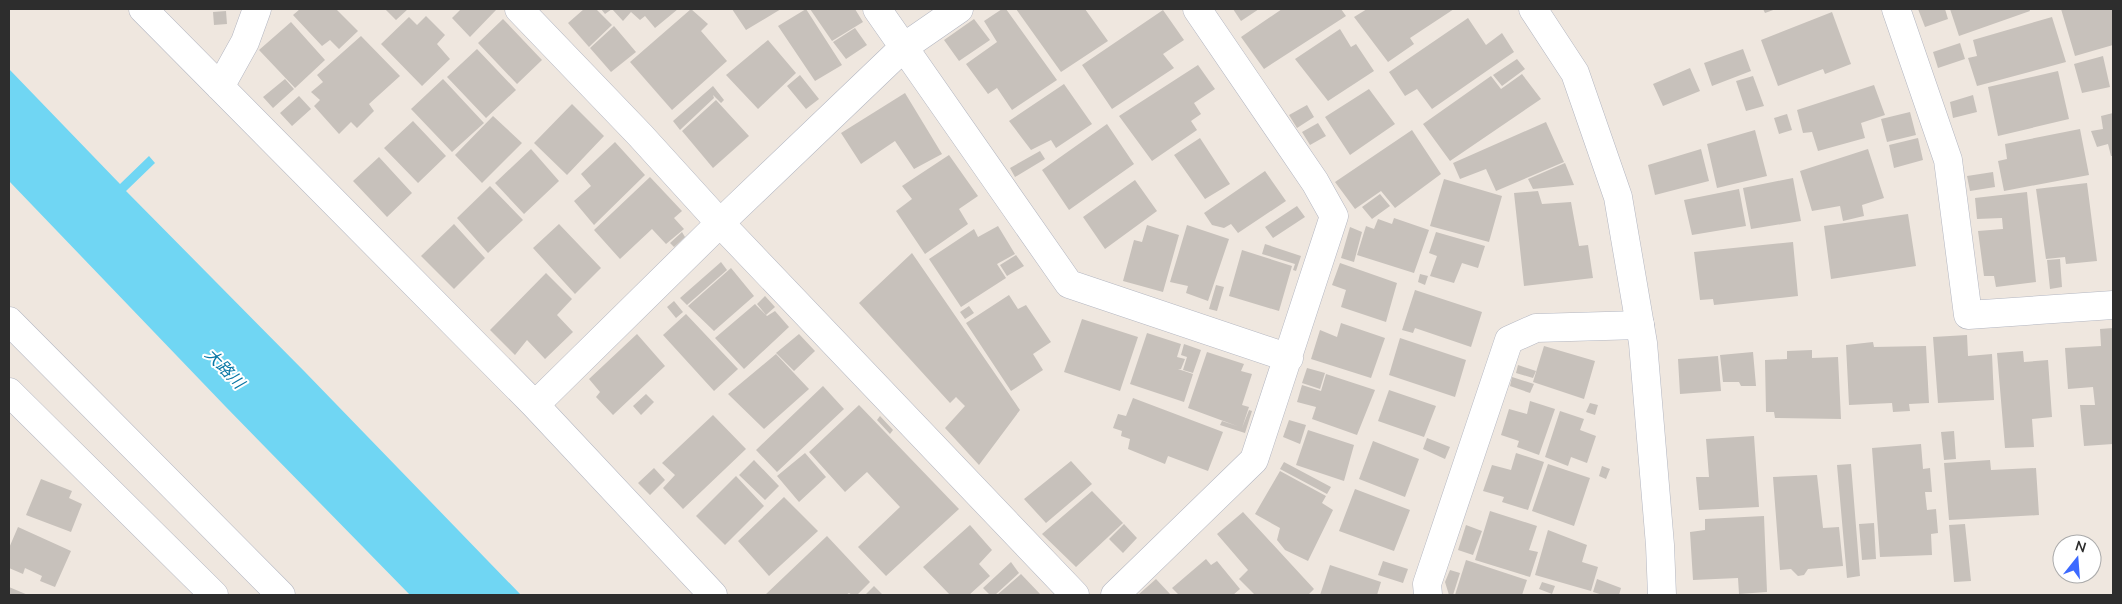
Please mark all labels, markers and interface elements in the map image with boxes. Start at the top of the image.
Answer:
water label: 大路川 [201,344,250,394]
north arrow [2052,534,2102,584]
text: N [2073,536,2088,557]

